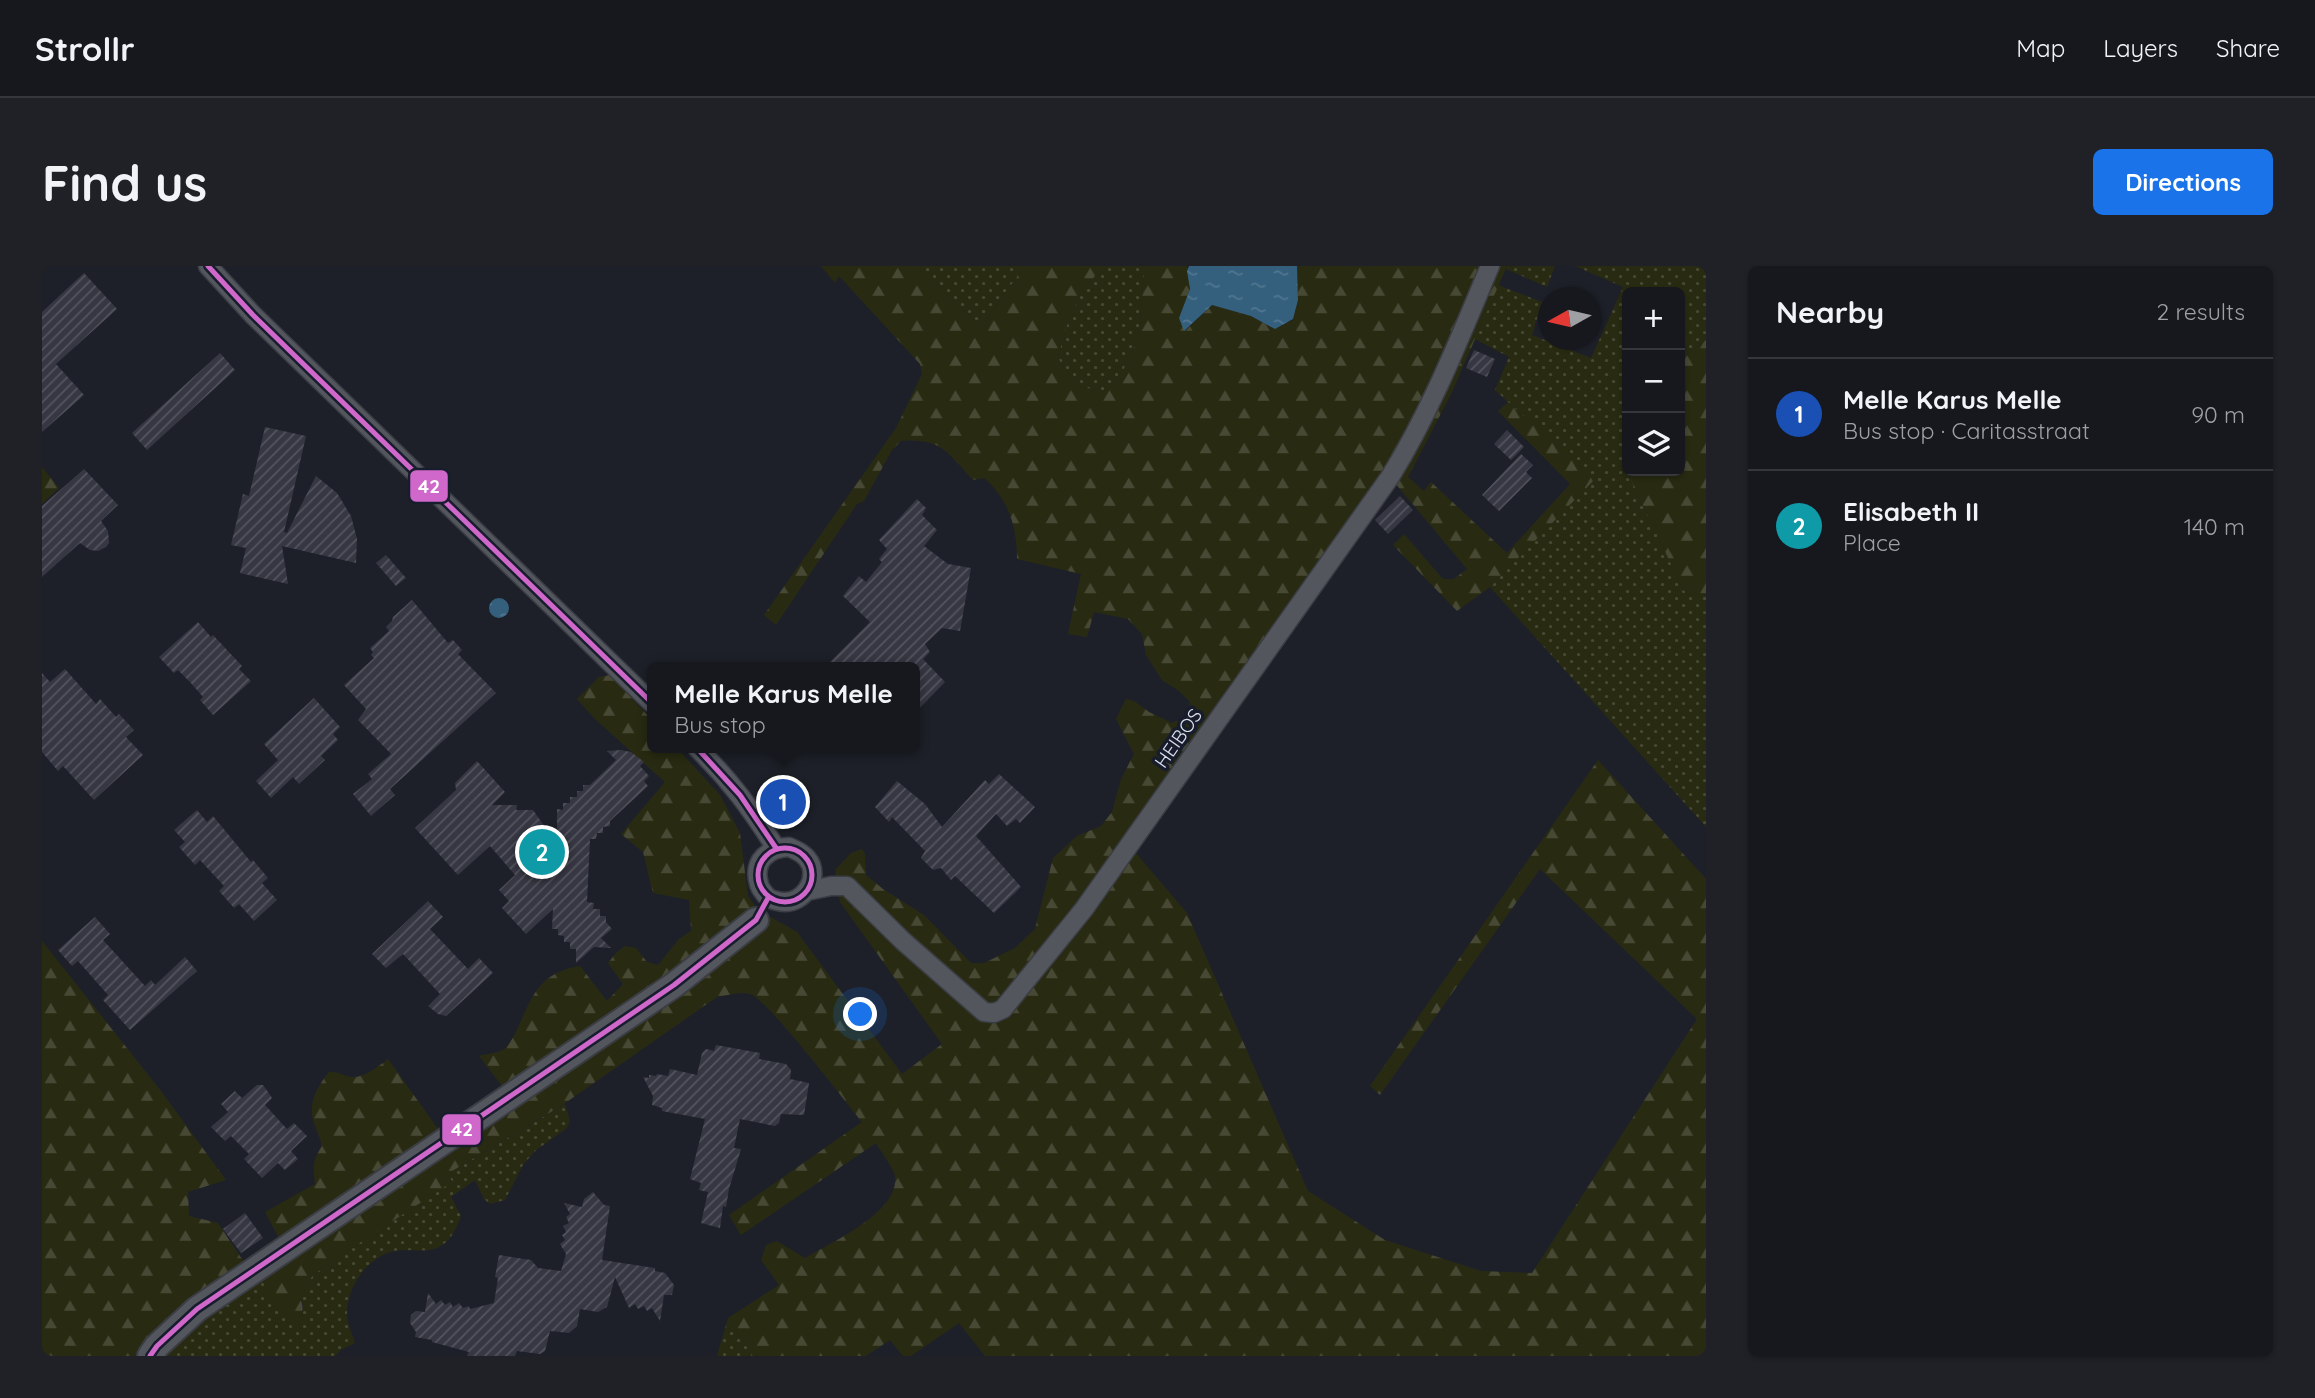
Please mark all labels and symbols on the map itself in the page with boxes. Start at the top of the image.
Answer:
north arrow [1538,287,1601,350]
line badge: 42 [409,469,449,503]
text: 42 [418,474,440,498]
street label: HEIBOS [1149,704,1207,772]
pin: 1 [760,776,806,828]
pin: 2 [519,826,565,878]
your location [843,997,877,1031]
line badge: 42 [441,1113,482,1146]
text: 42 [451,1117,473,1141]

